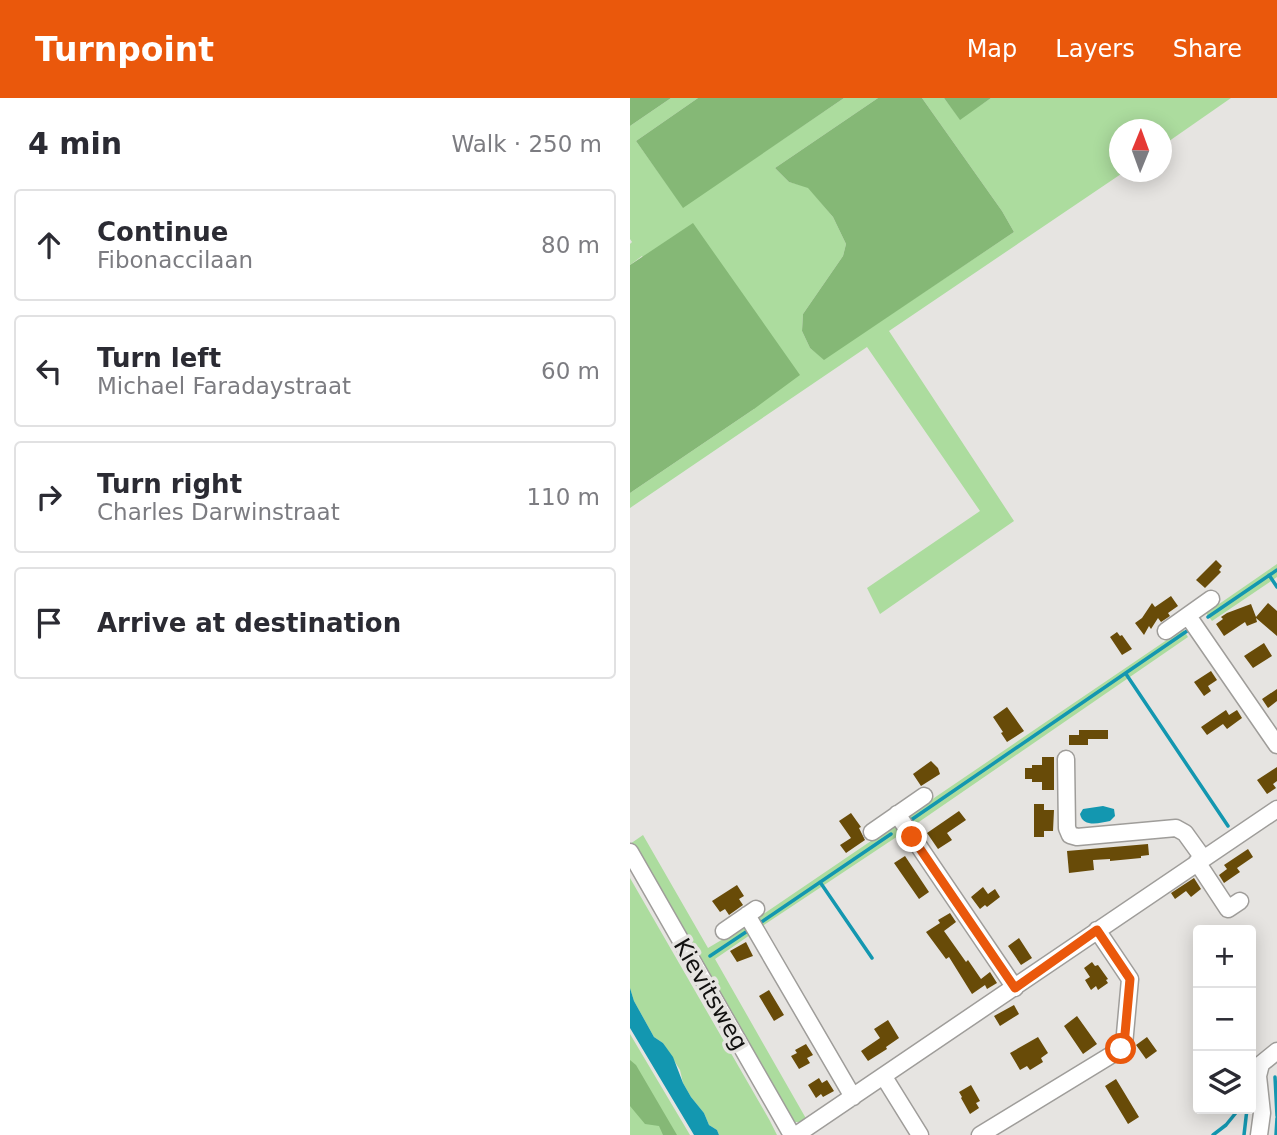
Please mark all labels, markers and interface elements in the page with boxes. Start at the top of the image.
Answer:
text: Turnpoint [35,30,214,69]
text: Map [967,35,1017,63]
text: Layers [1055,35,1135,63]
text: Share [1173,35,1242,63]
north arrow [1109,119,1172,182]
text: 4 min [28,126,122,161]
text: Walk · 250 m [451,131,602,157]
text: Continue [97,217,228,247]
icon: ahead [30,226,68,264]
text: 80 m [541,232,600,258]
text: Fibonaccilaan [97,247,253,273]
text: Turn left [97,343,221,373]
icon: left [30,352,68,390]
text: 60 m [541,358,600,384]
text: Michael Faradaystraat [97,373,351,399]
text: Turn right [97,469,242,499]
icon: right [30,478,68,516]
text: 110 m [526,484,600,510]
text: Charles Darwinstraat [97,499,340,525]
icon: arrive [30,604,68,642]
text: Arrive at destination [97,608,401,638]
route end [896,821,927,852]
map controls [1193,925,1256,1114]
button: + [1193,925,1256,988]
street label: Kievitsweg [669,934,753,1054]
button: − [1193,988,1256,1051]
route start [1105,1033,1136,1064]
button: layers [1193,1051,1256,1114]

